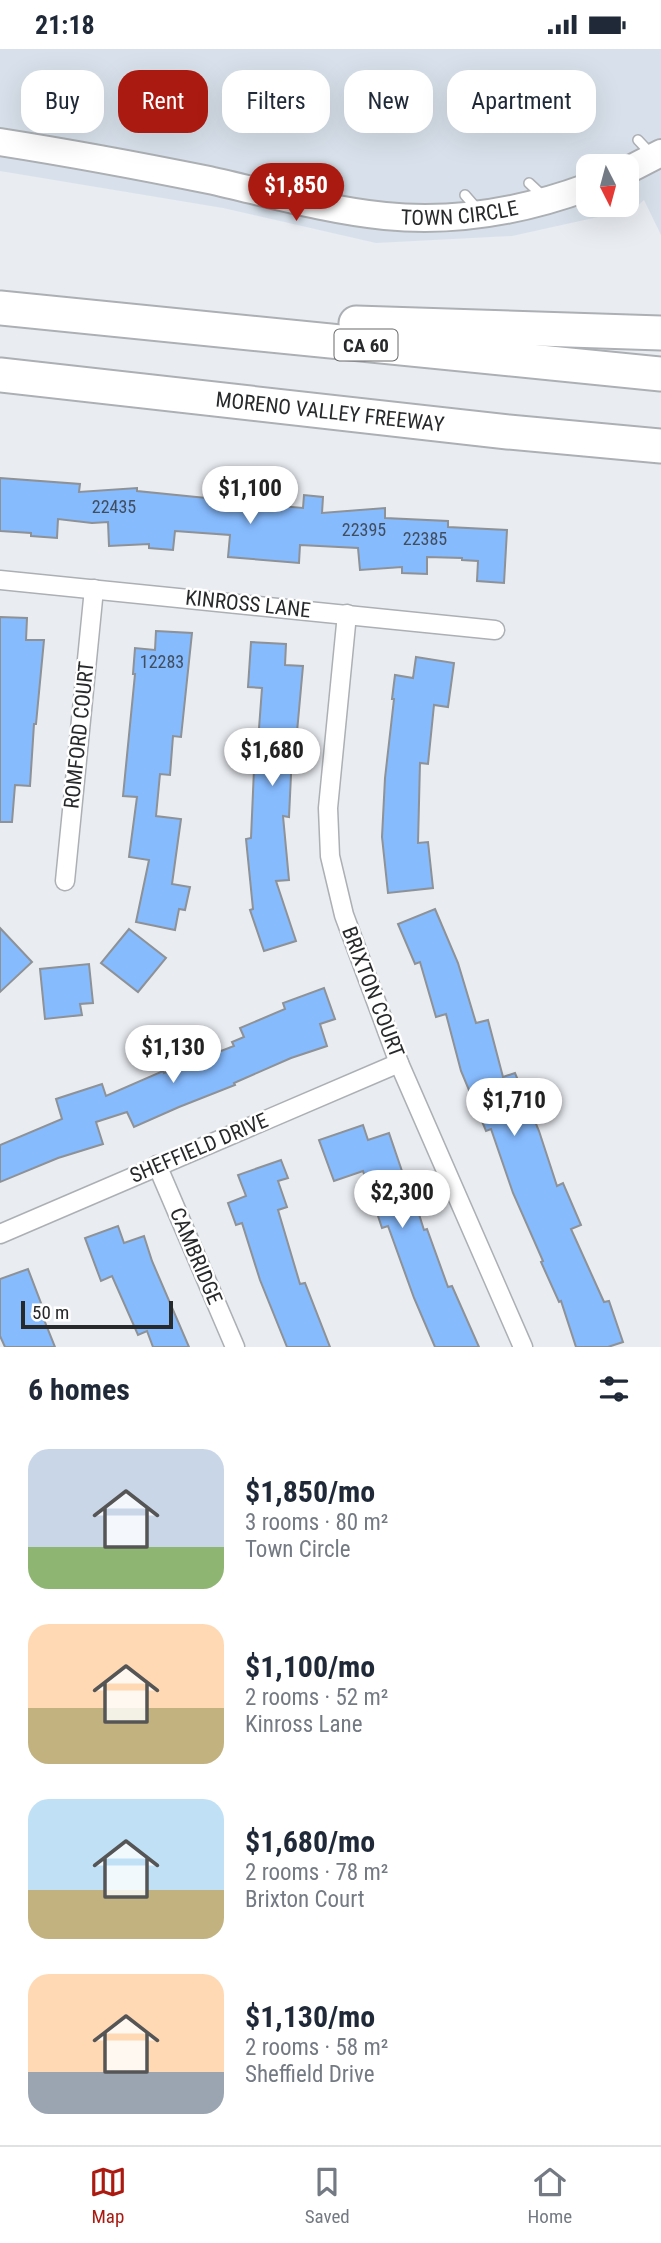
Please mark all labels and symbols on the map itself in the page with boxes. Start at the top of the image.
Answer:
north arrow [576,154,639,217]
pin: $1,850 [239,163,353,223]
street label: TOWN CIRCLE [400,196,520,230]
road number: CA 60 [334,329,398,361]
street label: MORENO VALLEY FREEWAY [214,387,446,437]
pin: $1,100 [193,467,307,526]
house number: 22435 [92,496,136,517]
house number: 22395 [342,519,386,540]
house number: 22385 [403,528,447,549]
street label: KINROSS LANE [184,585,312,623]
house number: 12283 [140,651,184,672]
street label: ROMFORD COURT [59,660,99,810]
pin: $1,680 [215,729,329,788]
street label: BRIXTON COURT [337,923,409,1061]
pin: $1,130 [116,1025,230,1085]
pin: $1,710 [457,1079,571,1138]
street label: SHEFFIELD DRIVE [126,1108,272,1188]
pin: $2,300 [345,1171,459,1230]
street label: CAMBRIDGE [165,1204,227,1308]
scale bar [21,1298,173,1330]

